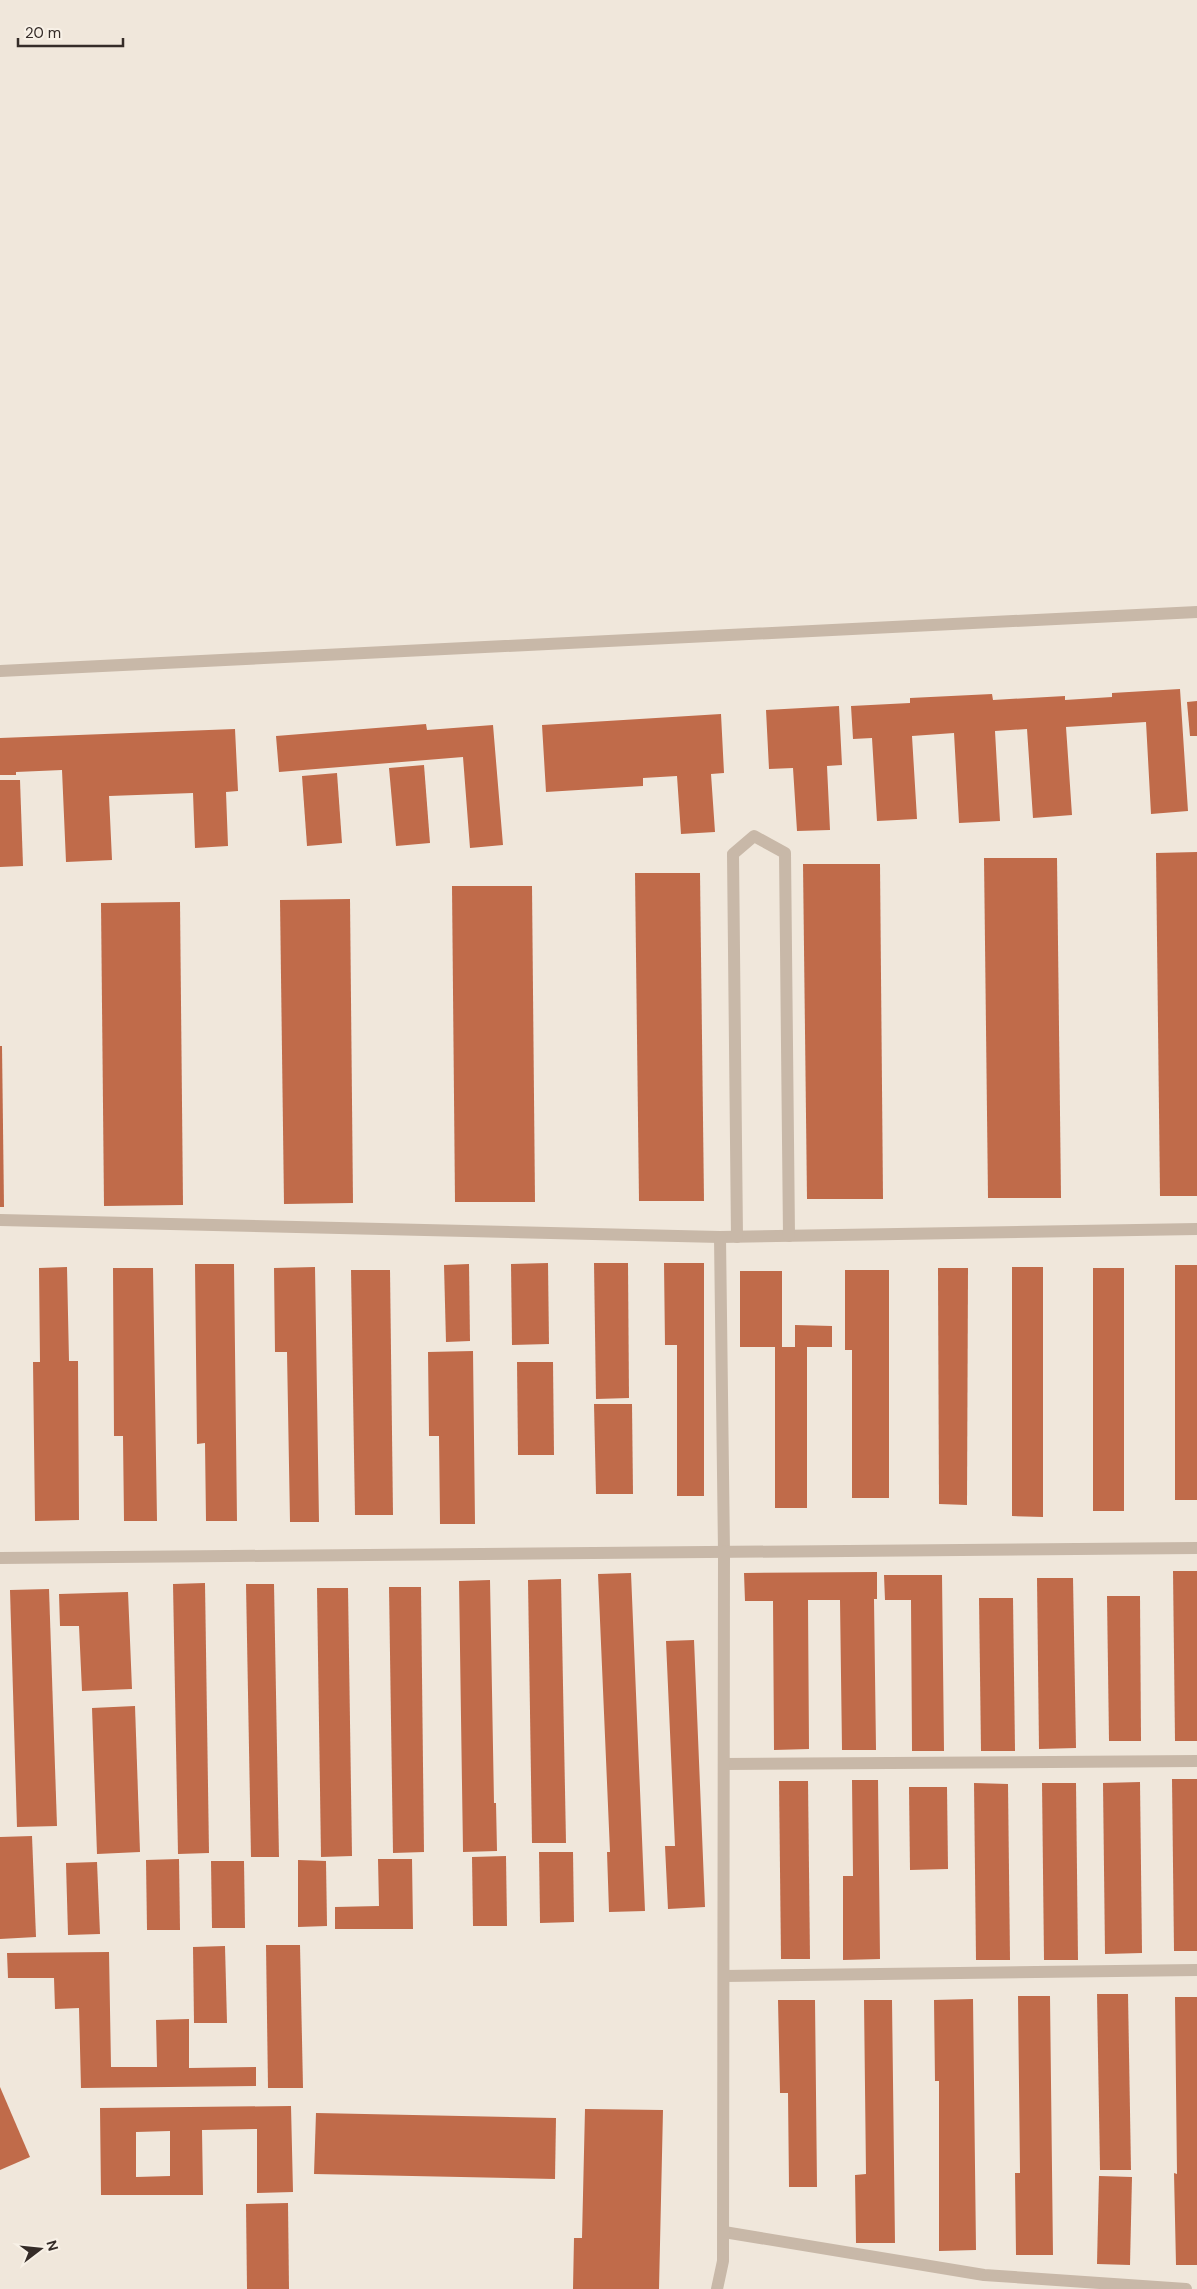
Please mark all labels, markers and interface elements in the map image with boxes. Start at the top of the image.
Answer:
scale bar [18,15,122,47]
text: 20 m [25,23,61,43]
north arrow [15,2224,65,2274]
text: N [42,2238,63,2253]

